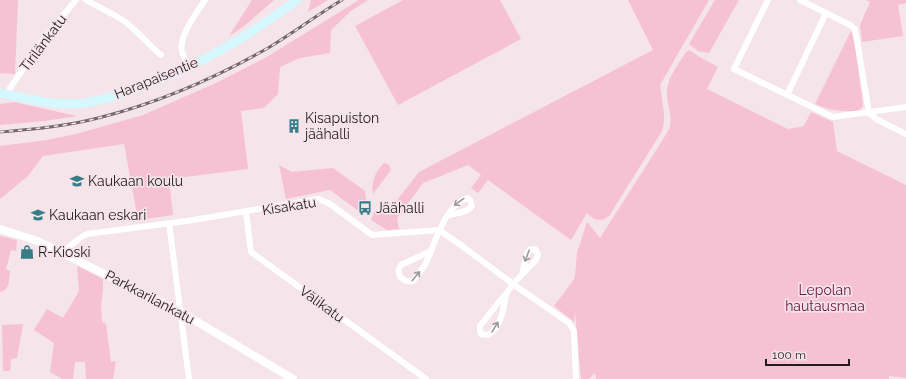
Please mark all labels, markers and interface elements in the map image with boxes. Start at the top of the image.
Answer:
street label: Tirilänkatu [16,11,70,75]
street label: Harapaisentie [112,54,200,102]
place label: Kisapuiston jäähalli [303,110,379,142]
building icon: Kisapuiston jäähalli [286,118,302,134]
school or university icon: Kaukaan koulu [69,173,85,189]
place label: Kaukaan koulu [88,173,183,189]
street label: Kisakatu [261,194,317,218]
one-way arrow [454,198,465,206]
bus stop icon: Jäähalli [357,200,373,216]
place label: Jäähalli [376,200,424,216]
school or university icon: Kaukaan eskari [30,207,46,223]
place label: Kaukaan eskari [49,207,146,223]
shop icon: R-Kioski [19,244,35,260]
place label: R-Kioski [38,244,91,260]
one-way arrow [522,250,530,262]
street label: Parkkarilankatu [102,267,198,327]
one-way arrow [411,271,420,281]
street label: Välikatu [297,282,347,326]
park label: Lepolan hautausmaa [785,282,865,314]
one-way arrow [491,321,500,332]
scale bar [766,341,849,367]
text: 100 m [772,348,806,362]

